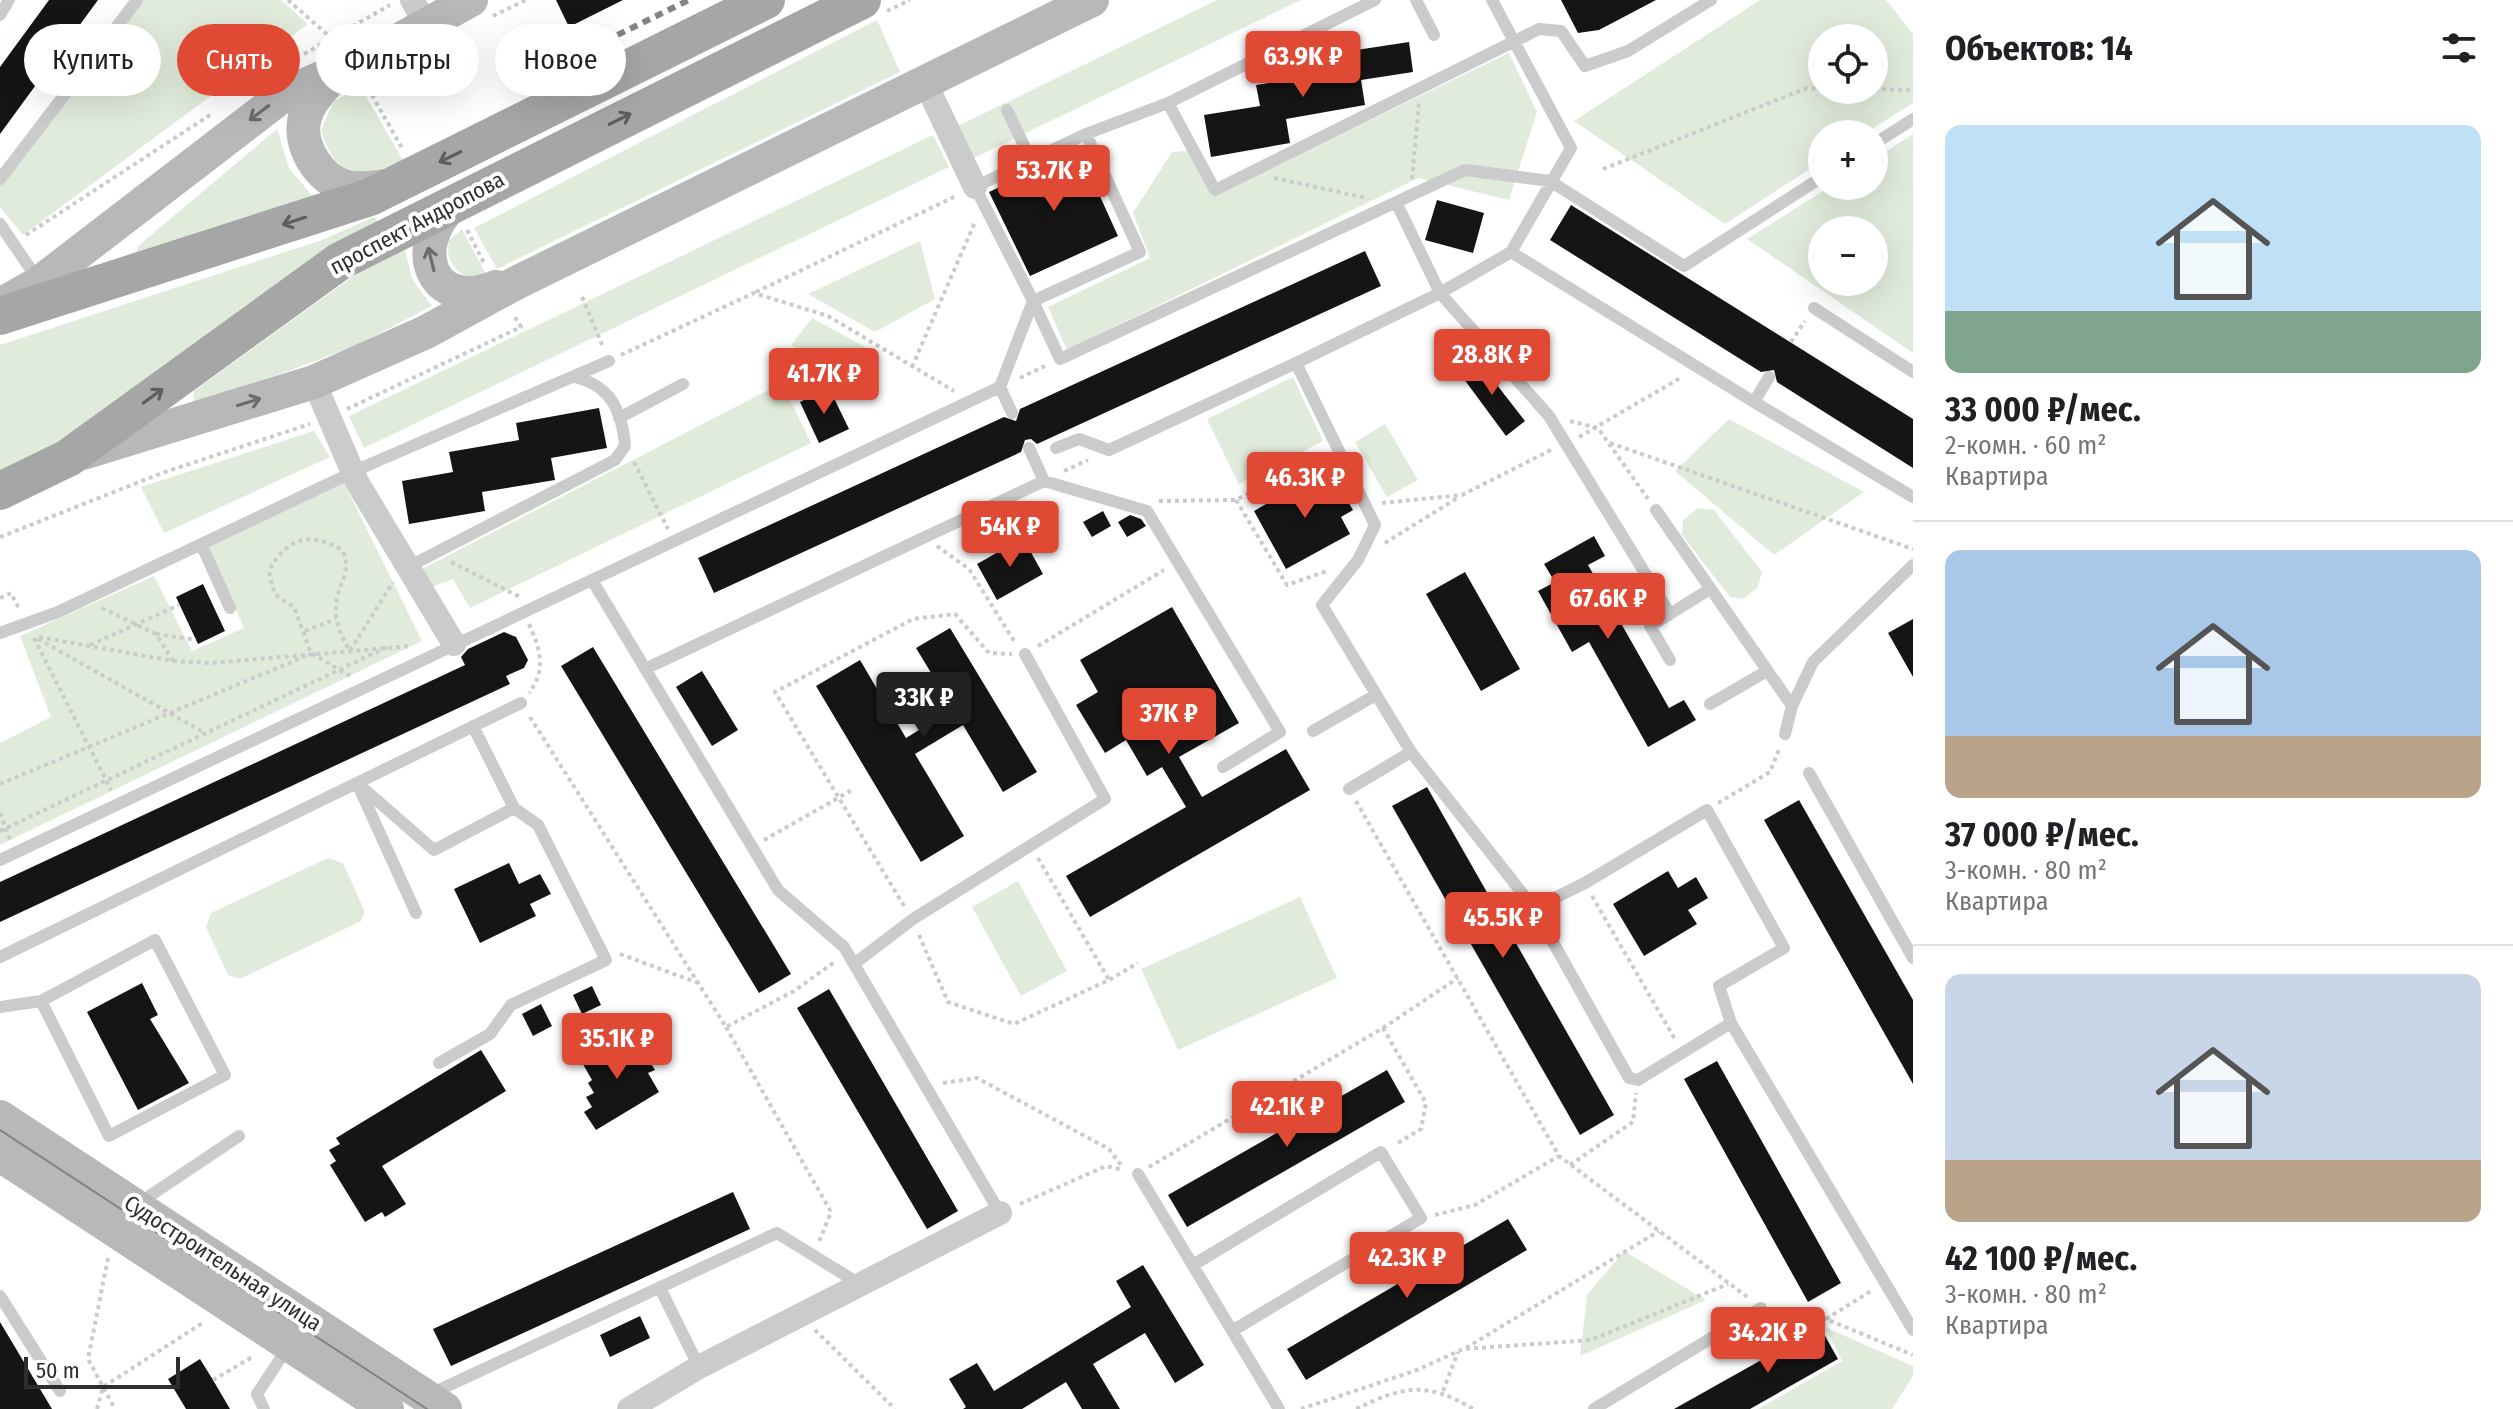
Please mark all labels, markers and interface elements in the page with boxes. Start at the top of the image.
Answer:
chip: Купить [24,24,161,96]
chip: Снять [177,24,300,96]
chip: Фильтры [316,24,479,96]
chip: Новое [495,24,626,96]
map controls [1808,24,1888,296]
button: locate [1808,24,1888,104]
icon: filters [2437,26,2481,70]
text: Объектов: 14 [1945,28,2133,69]
pin: 63.9K ₽ [1229,31,1377,99]
text: 63.9K ₽ [1263,41,1343,72]
one-way arrow [249,105,271,121]
one-way arrow [608,111,632,127]
button: + [1808,120,1888,200]
pin: 53.7K ₽ [980,145,1128,213]
one-way arrow [439,150,463,165]
text: 53.7K ₽ [1016,155,1092,186]
street label: проспект Андропова [325,166,509,280]
icon: home [2141,177,2285,321]
one-way arrow [282,215,307,230]
button: − [1808,216,1888,296]
one-way arrow [423,247,438,272]
pin: 28.8K ₽ [1418,329,1566,397]
text: 28.8K ₽ [1452,339,1532,370]
pin: 41.7K ₽ [750,348,898,416]
text: 41.7K ₽ [787,358,861,389]
one-way arrow [142,387,164,404]
text: 33 000 ₽/мес. [1945,389,2141,430]
one-way arrow [236,394,262,409]
text: 2-комн. · 60 m² [1945,430,2106,461]
pin: 46.3K ₽ [1231,452,1379,520]
text: Квартира [1945,461,2049,492]
text: 46.3K ₽ [1265,462,1345,493]
pin: 54K ₽ [954,501,1066,569]
text: 54K ₽ [980,511,1040,542]
pin: 67.6K ₽ [1534,573,1682,641]
text: 67.6K ₽ [1569,583,1647,614]
icon: home [2141,602,2285,746]
pin: 33K ₽ [868,672,980,740]
text: 33K ₽ [894,682,954,713]
pin: 37K ₽ [1113,688,1225,756]
text: 37K ₽ [1140,698,1198,729]
text: 37 000 ₽/мес. [1945,814,2139,855]
text: 3-комн. · 80 m² [1945,855,2107,886]
text: Квартира [1945,886,2049,917]
pin: 45.5K ₽ [1429,892,1577,960]
text: 45.5K ₽ [1463,902,1543,933]
pin: 35.1K ₽ [543,1013,691,1081]
text: 35.1K ₽ [580,1023,654,1054]
icon: home [2141,1026,2285,1170]
pin: 42.1K ₽ [1213,1081,1361,1149]
text: 42.1K ₽ [1250,1091,1324,1122]
street label: Судостроительная улица [119,1189,327,1337]
pin: 42.3K ₽ [1333,1232,1481,1300]
text: 42 100 ₽/мес. [1945,1238,2137,1279]
text: 42.3K ₽ [1368,1242,1446,1273]
text: 3-комн. · 80 m² [1945,1279,2107,1310]
pin: 34.2K ₽ [1694,1307,1842,1375]
text: Квартира [1945,1310,2049,1341]
text: 34.2K ₽ [1729,1317,1807,1348]
scale bar [24,1353,180,1389]
text: 50 m [36,1357,80,1384]

